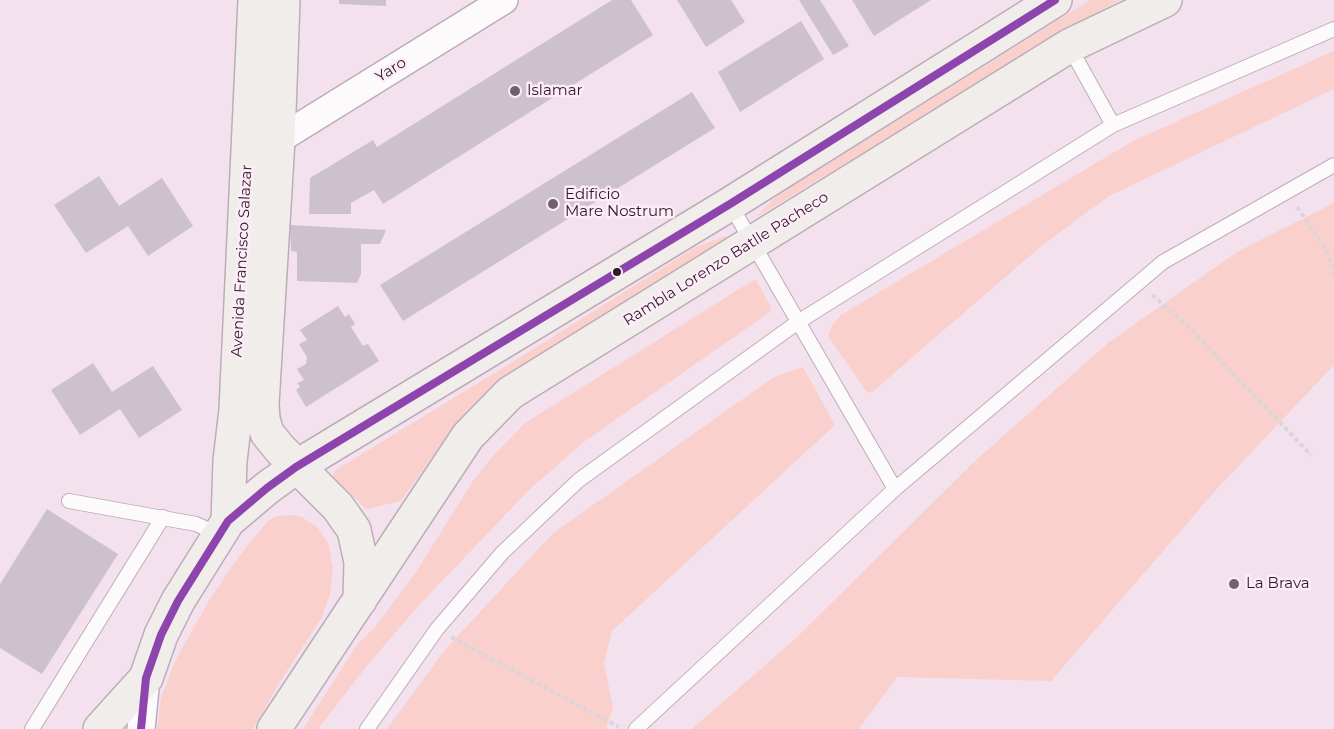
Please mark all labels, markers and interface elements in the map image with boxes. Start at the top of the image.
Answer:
street label: Yaro [372,54,410,86]
place label: Islamar [527,82,583,100]
marker: Islamar [508,84,522,98]
street label: Avenida Francisco Salazar [228,164,256,358]
place label: Edificio Mare Nostrum [565,186,674,221]
street label: Rambla Lorenzo Batlle Pacheco [620,188,832,330]
marker: Edificio Mare Nostrum [546,197,560,211]
unlabelled marker [611,266,623,278]
place label: La Brava [1246,575,1310,593]
marker: La Brava [1227,577,1241,591]

